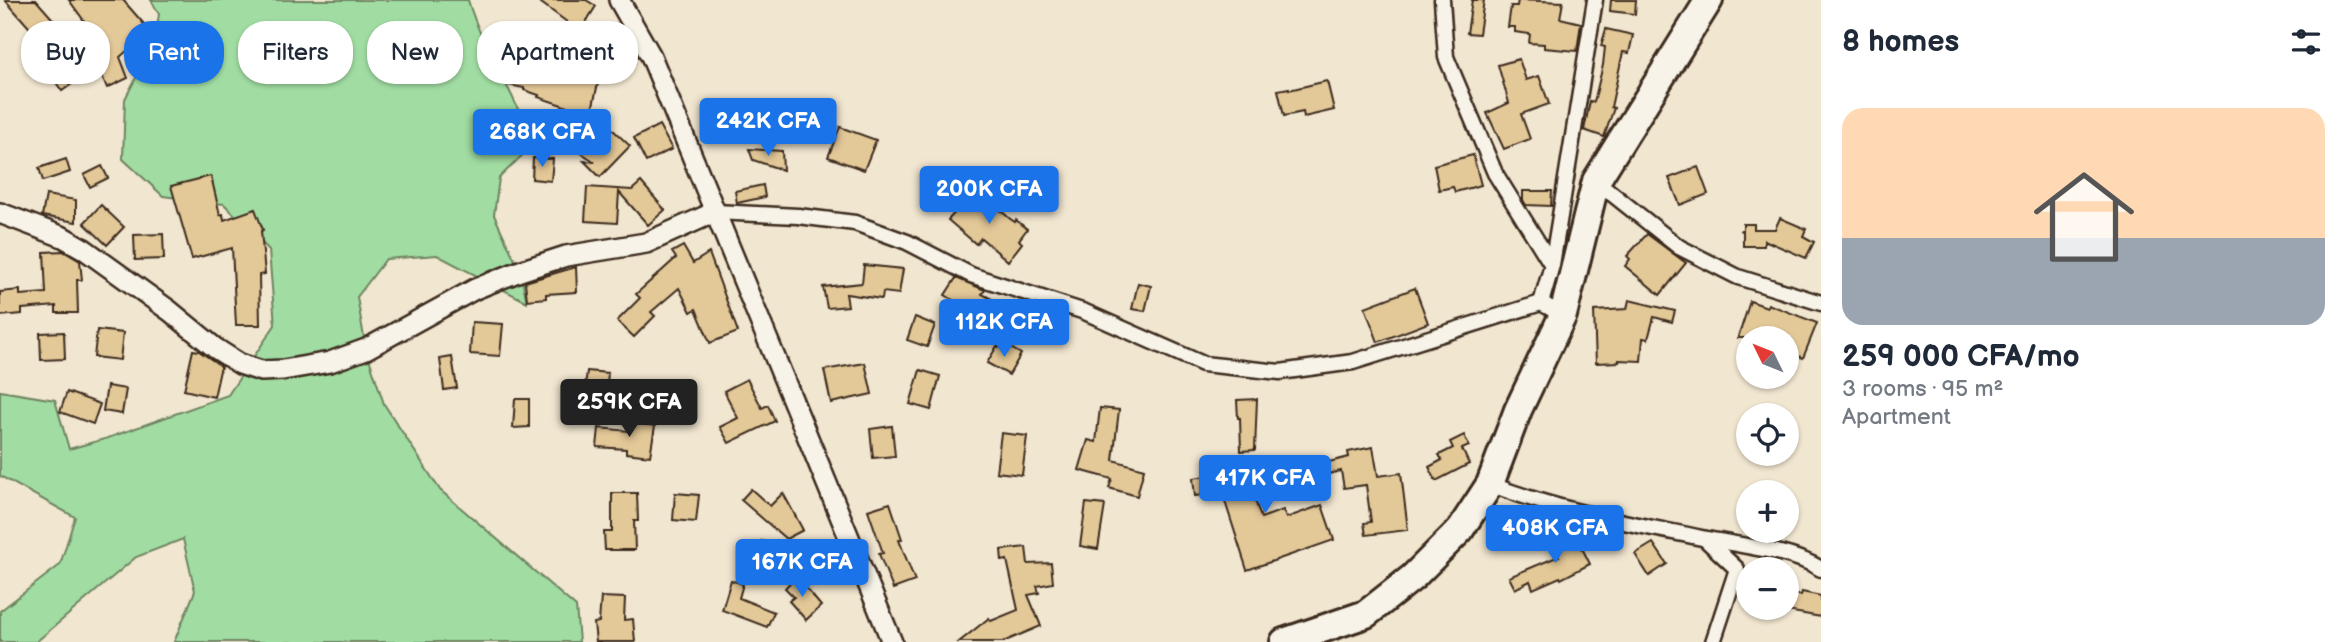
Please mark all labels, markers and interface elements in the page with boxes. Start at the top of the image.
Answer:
chip: Buy [21,21,110,84]
chip: Rent [124,21,224,84]
chip: Filters [238,21,353,84]
chip: New [367,21,463,84]
chip: Apartment [477,21,638,84]
icon: filters [2287,23,2325,61]
text: 8 homes [1842,24,1959,60]
pin: 242K CFA [696,99,840,158]
text: 242K CFA [716,107,820,135]
pin: 268K CFA [470,110,614,169]
text: 268K CFA [489,118,595,146]
icon: home [2021,154,2147,280]
pin: 200K CFA [917,166,1061,226]
text: 200K CFA [936,175,1042,203]
pin: 112K CFA [932,300,1076,359]
text: 112K CFA [955,308,1053,336]
north arrow [1736,326,1799,388]
map controls [1736,326,1799,620]
text: 259 000 CFA/mo [1842,339,2080,375]
text: 3 rooms · 95 m² [1842,375,2003,403]
pin: 259K CFA [557,380,701,439]
text: 259K CFA [576,388,682,416]
button: locate [1736,403,1799,466]
text: Apartment [1842,403,1951,431]
pin: 417K CFA [1193,456,1337,515]
text: 417K CFA [1215,464,1315,492]
button: + [1736,480,1799,543]
pin: 408K CFA [1483,505,1627,565]
text: 408K CFA [1502,514,1608,542]
pin: 167K CFA [730,540,874,599]
text: 167K CFA [752,548,852,576]
button: − [1736,557,1799,620]

